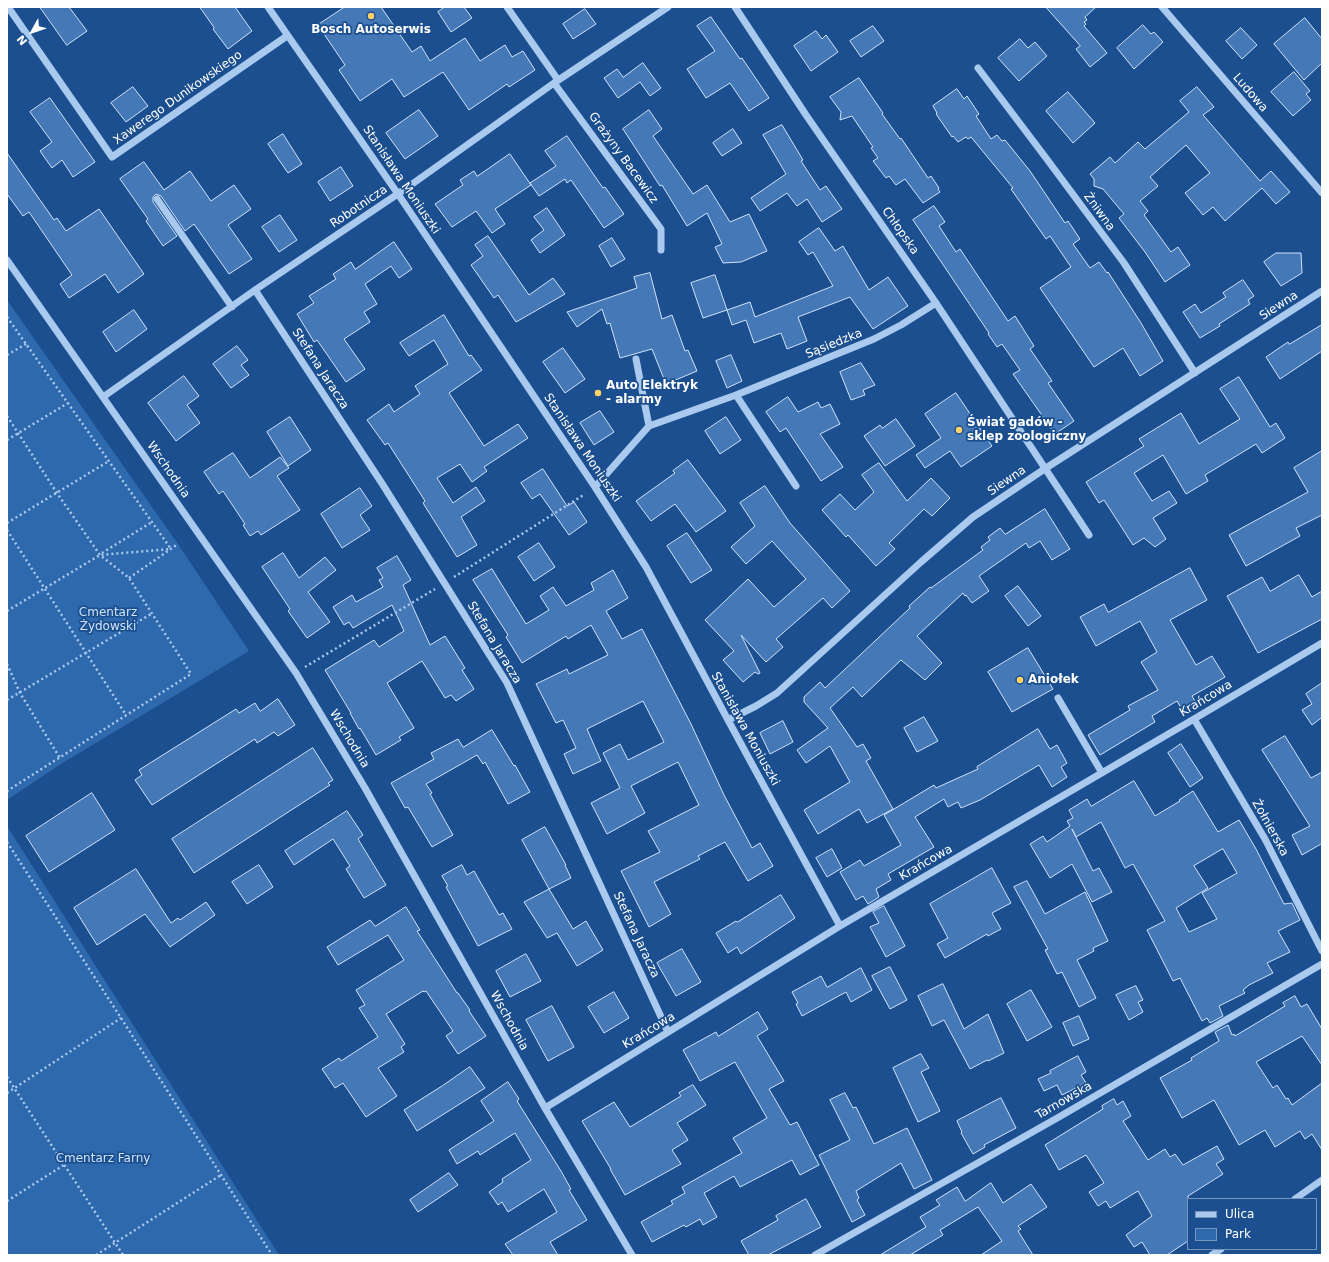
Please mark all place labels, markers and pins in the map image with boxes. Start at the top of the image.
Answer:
marker: Bosch Autoserwis [366,11,376,21]
place label: Bosch Autoserwis [311,23,431,37]
place label: Auto Elektryk - alarmy [606,379,698,407]
marker: Auto Elektryk - alarmy [593,388,603,398]
place label: Świat gadów - sklep zoologiczny [967,416,1086,444]
marker: Świat gadów - sklep zoologiczny [954,425,964,435]
place label: Aniołek [1028,673,1079,687]
marker: Aniołek [1015,675,1025,685]

